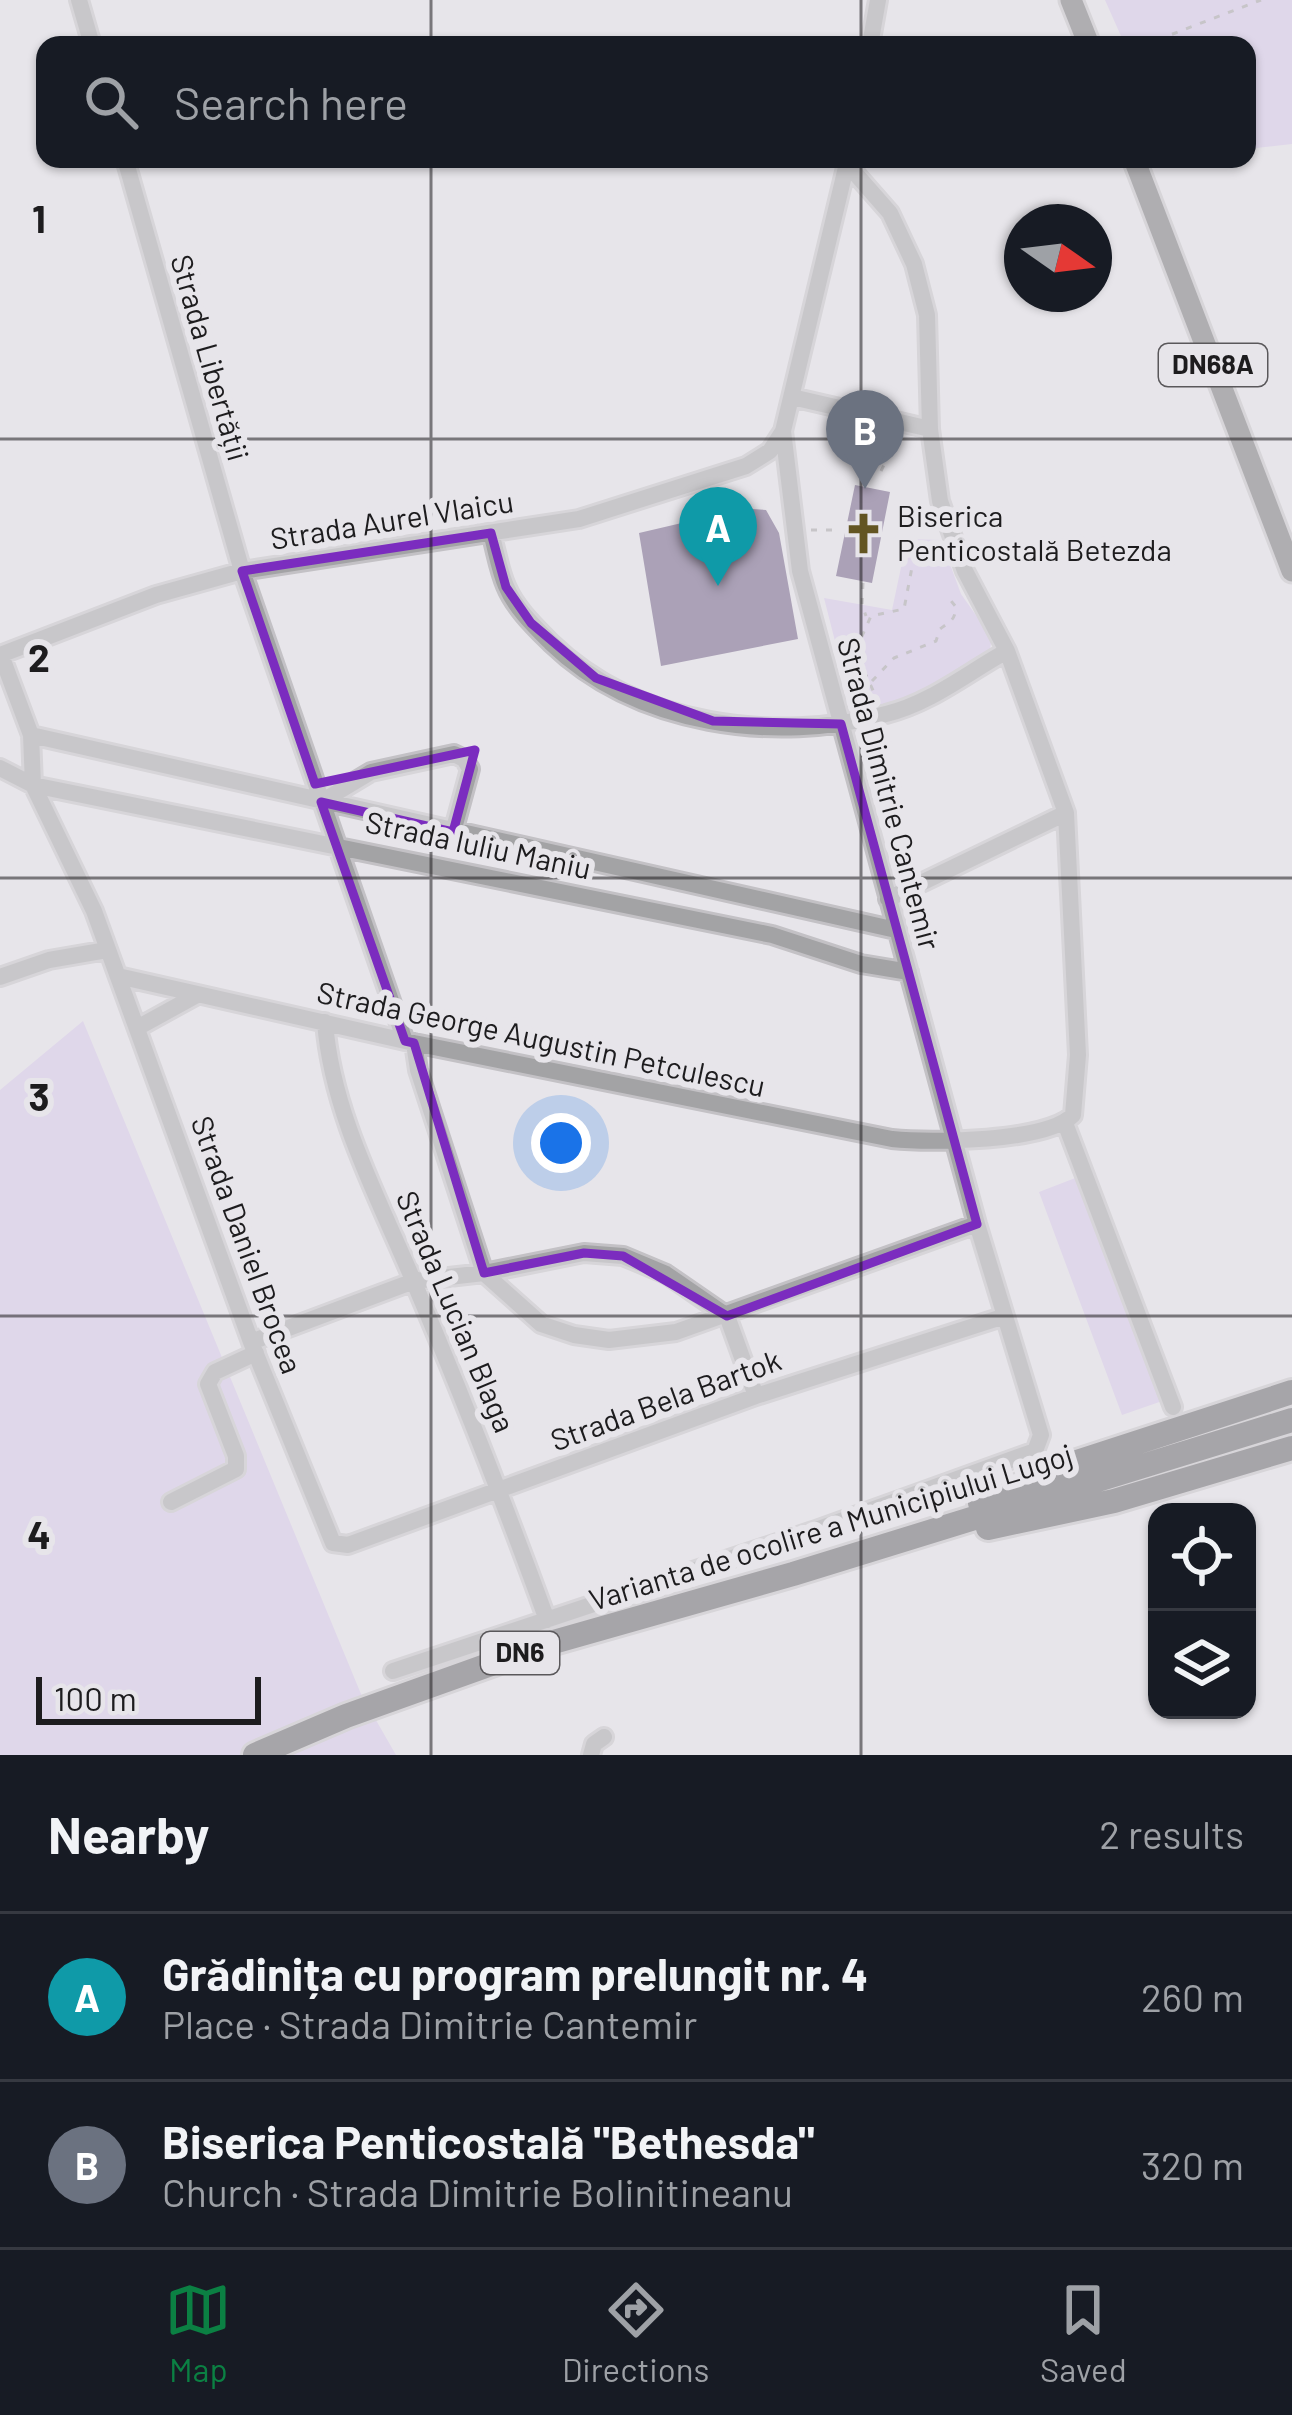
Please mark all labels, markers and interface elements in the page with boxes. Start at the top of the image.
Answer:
search box [36,36,1256,168]
icon: search [78,69,144,135]
text: Search here [174,75,408,129]
text: 1 [32,194,46,241]
north arrow [1004,204,1112,312]
street label: Strada Libertății [164,250,258,465]
road number: DN68A [1159,344,1267,386]
pin: B [826,390,904,489]
street label: Strada Aurel Vlaicu [268,482,516,556]
pin: A [679,487,757,586]
place label: Biserica Penticostală Betezda [897,497,1172,567]
church icon: Biserica Penticostală Betezda [840,511,886,557]
text: 2 [28,633,50,680]
street label: Strada Dimitrie Cantemir [831,633,949,954]
street label: Strada Iuliu Maniu [362,803,594,886]
street label: Strada George Augustin Petculescu [314,973,769,1103]
text: 3 [28,1072,50,1119]
street label: Strada Daniel Brocea [185,1111,311,1378]
your location [531,1113,591,1173]
street label: Strada Lucian Blaga [390,1185,524,1437]
street label: Strada Bela Bartok [545,1341,785,1458]
street label: Varianta de ocolire a Municipiului Lugoj [584,1435,1076,1617]
map controls [1148,1503,1256,1719]
button: locate [1148,1503,1256,1611]
text: 4 [27,1510,51,1557]
button: layers [1148,1611,1256,1719]
road number: DN6 [481,1632,559,1674]
scale bar [36,1671,261,1724]
text: 100 m [54,1678,137,1718]
text: Nearby [48,1803,209,1864]
text: 2 results [1099,1810,1244,1857]
text: Grădinița cu program prelungit nr. 4 [162,1946,868,2000]
text: A [74,1973,100,2020]
text: 260 m [1141,1973,1244,2020]
text: Place · Strada Dimitrie Cantemir [162,2000,697,2047]
text: Biserica Penticostală "Bethesda" [162,2114,814,2168]
text: B [75,2141,99,2188]
text: 320 m [1141,2141,1244,2188]
text: Church · Strada Dimitrie Bolinitineanu [162,2168,793,2215]
tab: Map [165,2277,231,2389]
tab: Directions [562,2277,709,2389]
tab: Saved [1040,2277,1127,2389]

